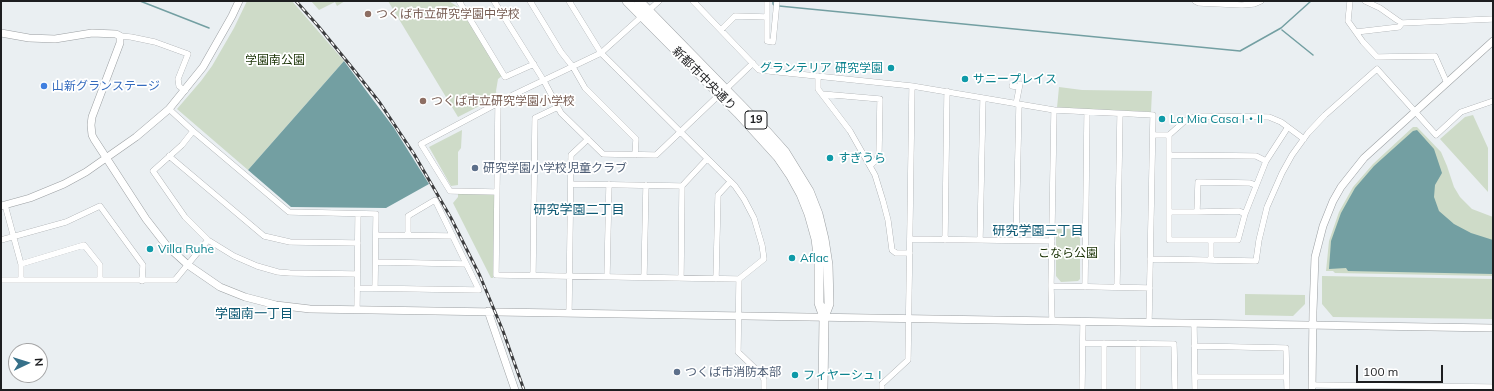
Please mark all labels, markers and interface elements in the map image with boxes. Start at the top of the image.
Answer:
place label: つくば市立研究学園中学校 [376,7,520,21]
marker: つくば市立研究学園中学校 [363,9,373,19]
street label: 新都市中央通り [669,44,739,114]
park label: 学園南公園 [245,53,305,67]
place label: グランテリア 研究学園 [760,61,883,75]
marker: グランテリア 研究学園 [886,63,896,73]
place label: サニープレイス [973,72,1057,86]
marker: サニープレイス [960,74,970,84]
place label: 山新グランステージ [52,79,160,93]
marker: 山新グランステージ [39,81,49,91]
place label: つくば市立研究学園小学校 [431,94,575,108]
marker: つくば市立研究学園小学校 [418,96,428,106]
road number: 19 [745,111,767,129]
place label: La Mia Casa I・II [1170,112,1263,126]
marker: La Mia Casa I・II [1157,114,1167,124]
place label: すぎうら [838,151,886,165]
marker: すぎうら [825,153,835,163]
place label: 研究学園小学校児童クラブ [483,161,627,175]
marker: 研究学園小学校児童クラブ [470,163,480,173]
district label: 研究学園二丁目 [534,202,624,218]
district label: 研究学園三丁目 [993,223,1083,239]
place label: Villa Ruhe [158,242,214,256]
marker: Villa Ruhe [145,244,155,254]
park label: こなら公園 [1038,246,1098,260]
place label: Aflac [800,251,829,265]
marker: Aflac [787,253,797,263]
district label: 学園南一丁目 [215,306,293,322]
north arrow [8,343,48,383]
scale bar [1358,357,1445,383]
text: N [32,358,46,367]
text: 100 m [1363,364,1398,379]
place label: つくば市消防本部 [685,365,781,379]
marker: つくば市消防本部 [672,367,682,377]
place label: フィヤーシュ I [803,368,881,382]
marker: フィヤーシュ I [790,370,800,380]

